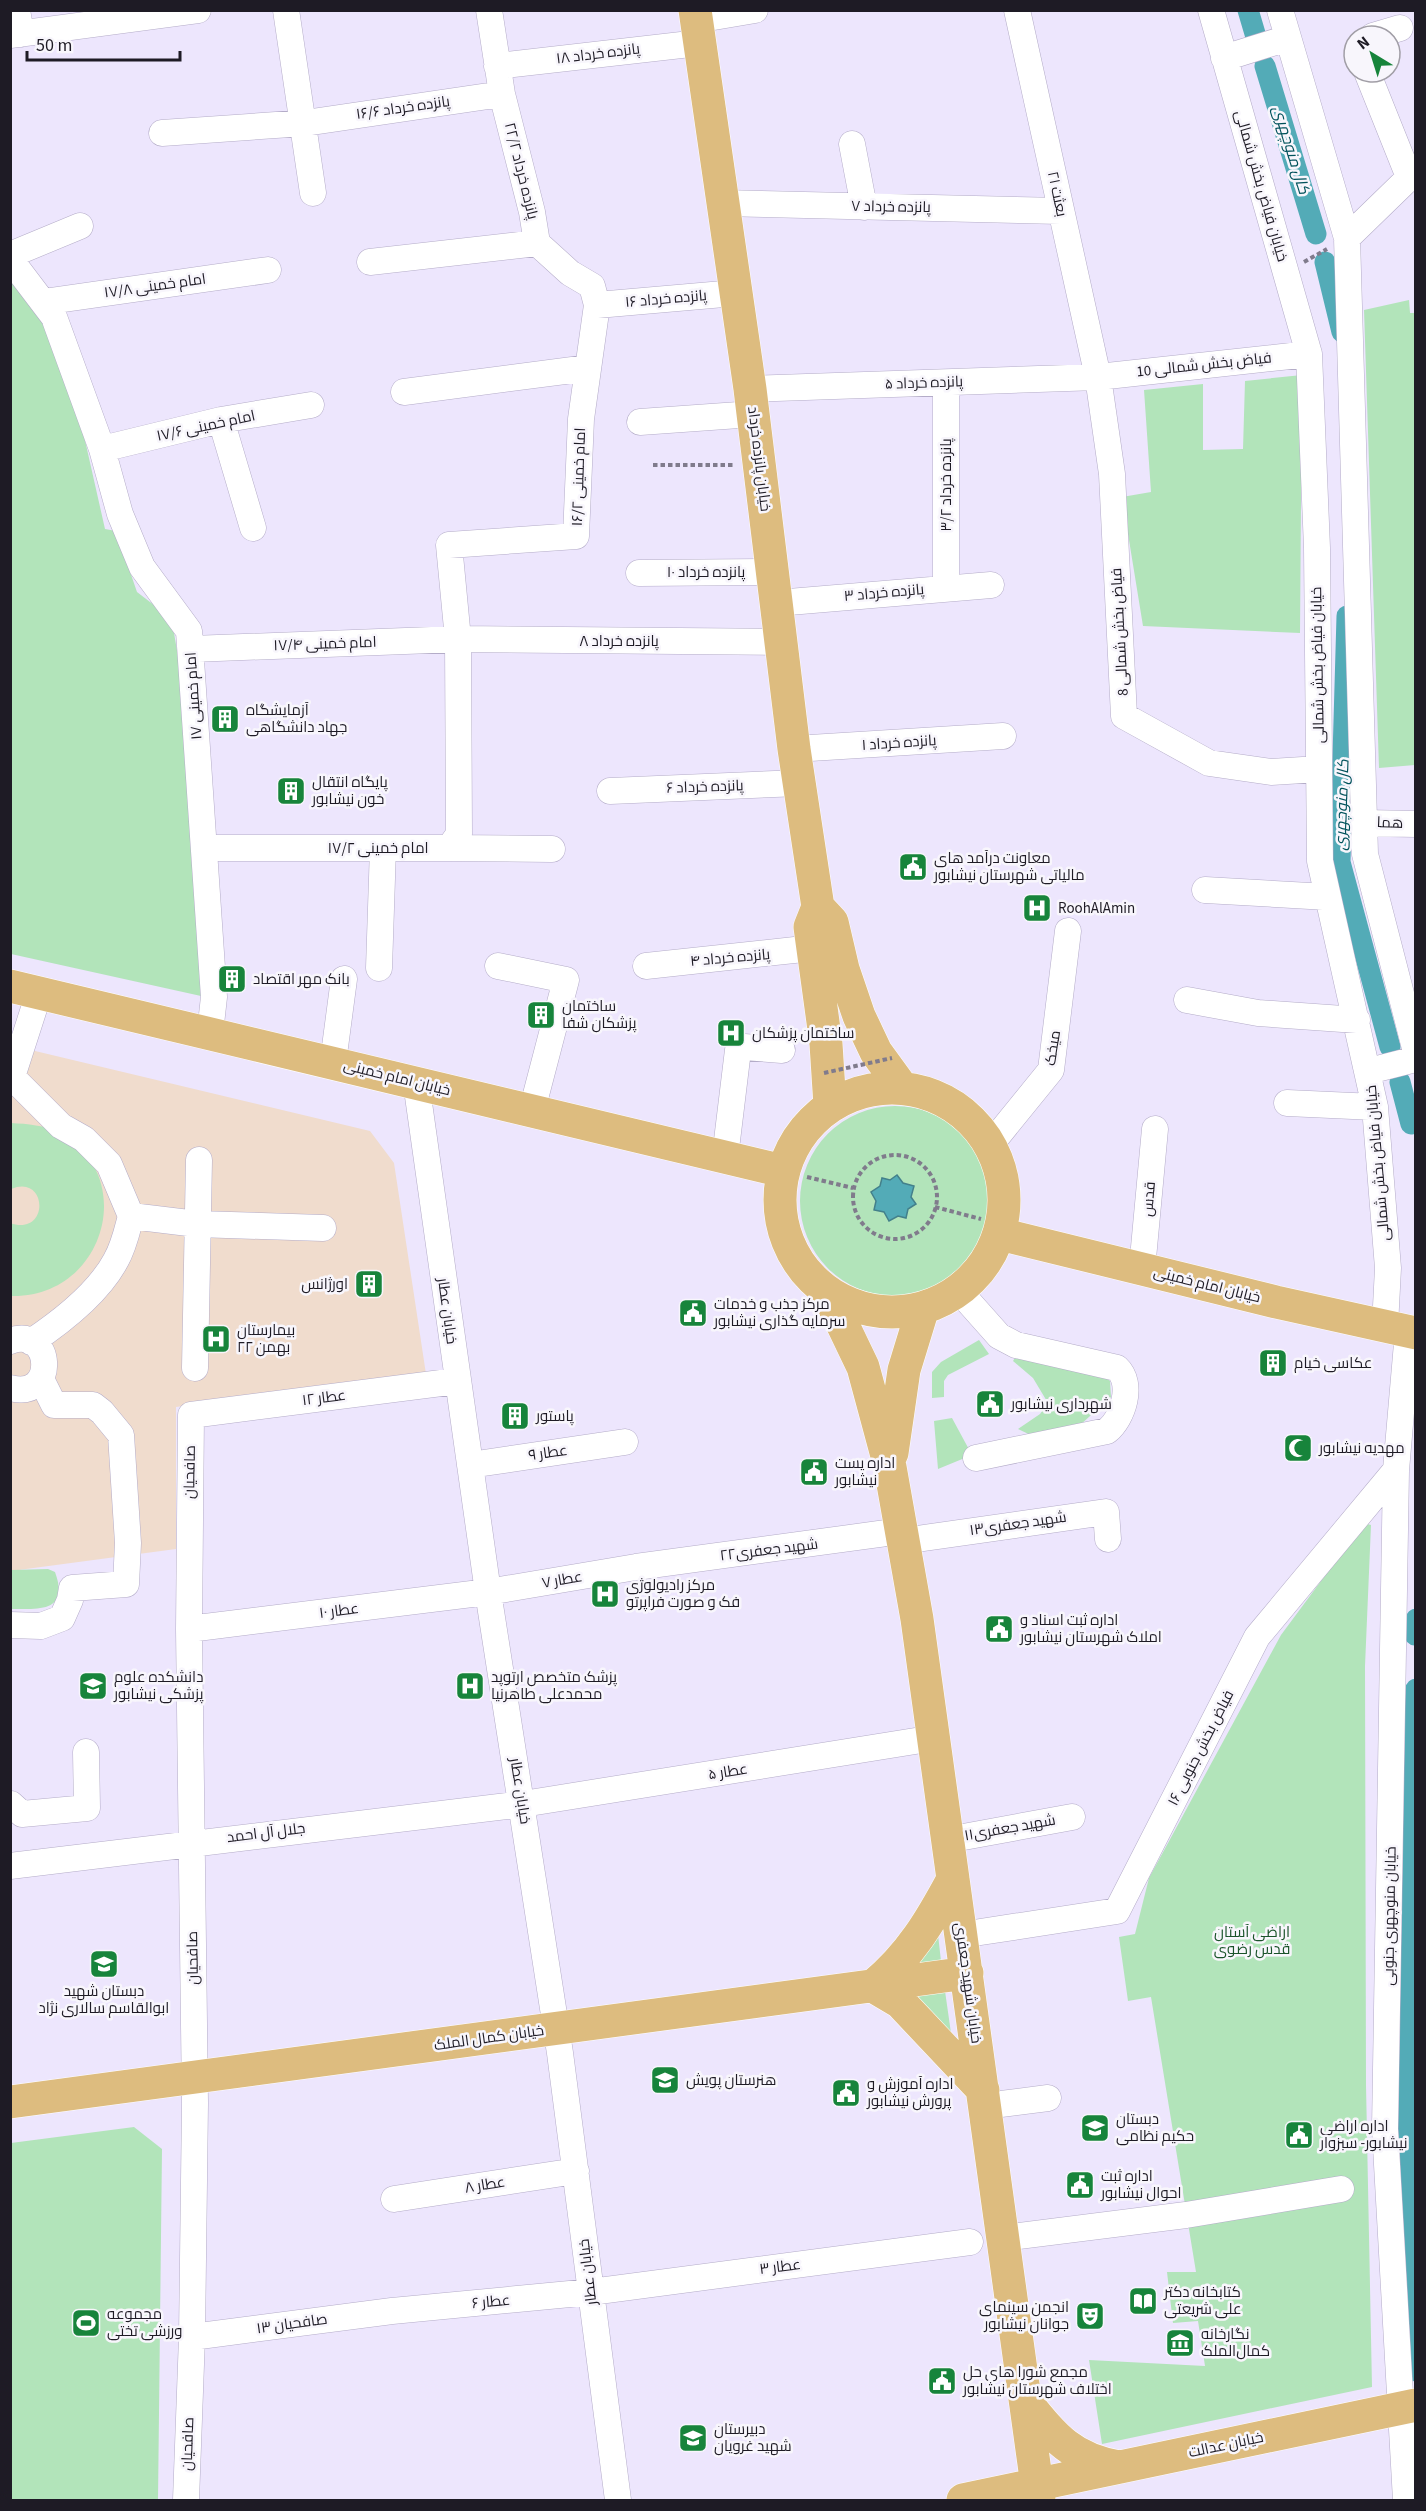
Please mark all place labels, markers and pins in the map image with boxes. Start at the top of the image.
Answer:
place label: آزمایشگاه جهاد دانشگاهی [246,700,347,738]
building icon: آزمایشگاه جهاد دانشگاهی [209,703,241,735]
place label: پایگاه انتقال خون نیشابور [311,772,388,810]
building icon: پایگاه انتقال خون نیشابور [275,775,307,807]
place label: معاونت درآمد های مالیاتی شهرستان نیشابور [933,848,1085,886]
public building icon: معاونت درآمد های مالیاتی شهرستان نیشابور [897,851,929,883]
hospital icon: RoohAlAmin [1021,892,1053,924]
place label: RoohAlAmin [1058,898,1135,919]
building icon: بانک مهر اقتصاد [216,963,248,995]
place label: بانک مهر اقتصاد [253,969,350,990]
place label: ساختمان پزشکان شفا [562,996,637,1034]
building icon: ساختمان پزشکان شفا [525,999,557,1031]
hospital icon: ساختمان پزشکان [715,1017,747,1049]
place label: ساختمان پزشکان [752,1023,854,1044]
building icon: اورژانس [353,1268,385,1300]
place label: اورژانس [301,1274,348,1295]
place label: مرکز جذب و خدمات سرمایه گذاری نیشابور [713,1294,845,1332]
public building icon: مرکز جذب و خدمات سرمایه گذاری نیشابور [677,1297,709,1329]
place label: بیمارستان ۲۲ بهمن [237,1320,295,1358]
hospital icon: بیمارستان ۲۲ بهمن [200,1323,232,1355]
building icon: عکاسی خیام [1257,1347,1289,1379]
place label: عکاسی خیام [1294,1353,1372,1374]
public building icon: شهرداری نیشابور [974,1388,1006,1420]
place label: شهرداری نیشابور [1010,1394,1112,1415]
building icon: پاستور [499,1400,531,1432]
place label: پاستور [535,1406,574,1427]
mosque icon: مهدیه نیشابور [1282,1432,1314,1464]
place label: مهدیه نیشابور [1318,1438,1405,1459]
place label: اداره پست نیشابور [834,1453,895,1491]
public building icon: اداره پست نیشابور [798,1456,830,1488]
place label: مرکز رادیولوژی فک و صورت فراپرتو [626,1575,740,1613]
hospital icon: مرکز رادیولوژی فک و صورت فراپرتو [589,1578,621,1610]
place label: اداره ثبت اسناد و املاک شهرستان نیشابور [1019,1610,1162,1648]
public building icon: اداره ثبت اسناد و املاک شهرستان نیشابور [983,1613,1015,1645]
place label: دانشکده علوم پزشکی نیشابور [113,1667,203,1705]
place label: پزشک متخصص ارتوپد محمدعلی طاهرنیا [491,1667,617,1705]
school or university icon: دانشکده علوم پزشکی نیشابور [77,1670,109,1702]
hospital icon: پزشک متخصص ارتوپد محمدعلی طاهرنیا [454,1670,486,1702]
school or university icon: دبستان شهید ابوالقاسم سالاری نژاد [88,1948,120,1980]
place label: دبستان شهید ابوالقاسم سالاری نژاد [39,1981,169,2019]
school or university icon: هنرستان پویش [649,2064,681,2096]
place label: هنرستان پویش [686,2070,776,2091]
place label: اداره آموزش و پرورش نیشابور [866,2074,954,2112]
public building icon: اداره آموزش و پرورش نیشابور [830,2077,862,2109]
place label: دبستان حکیم نظامی [1116,2109,1194,2147]
school or university icon: دبستان حکیم نظامی [1079,2112,1111,2144]
place label: اداره اراضی نیشابور- سبزوار [1319,2116,1408,2154]
public building icon: اداره اراضی نیشابور- سبزوار [1283,2119,1315,2151]
place label: اداره ثبت احوال نیشابور [1100,2166,1181,2204]
public building icon: اداره ثبت احوال نیشابور [1064,2169,1096,2201]
place label: کتابخانه دکتر علی شریعتی [1163,2282,1242,2320]
library icon: کتابخانه دکتر علی شریعتی [1127,2285,1159,2317]
place label: انجمن سینمای جوانان نیشابور [979,2297,1069,2335]
theatre icon: انجمن سینمای جوانان نیشابور [1074,2300,1106,2332]
place label: مجموعه ورزشی تختی [107,2304,182,2342]
sports icon: مجموعه ورزشی تختی [70,2307,102,2339]
place label: نگارخانه کمال‌الملک [1201,2324,1270,2362]
museum icon: نگارخانه کمال‌الملک [1164,2327,1196,2359]
place label: مجمع شورا های حل اختلاف شهرستان نیشابور [962,2362,1112,2400]
public building icon: مجمع شورا های حل اختلاف شهرستان نیشابور [926,2365,958,2397]
place label: دبیرستان شهید غرویان [714,2419,792,2457]
school or university icon: دبیرستان شهید غرویان [677,2422,709,2454]

